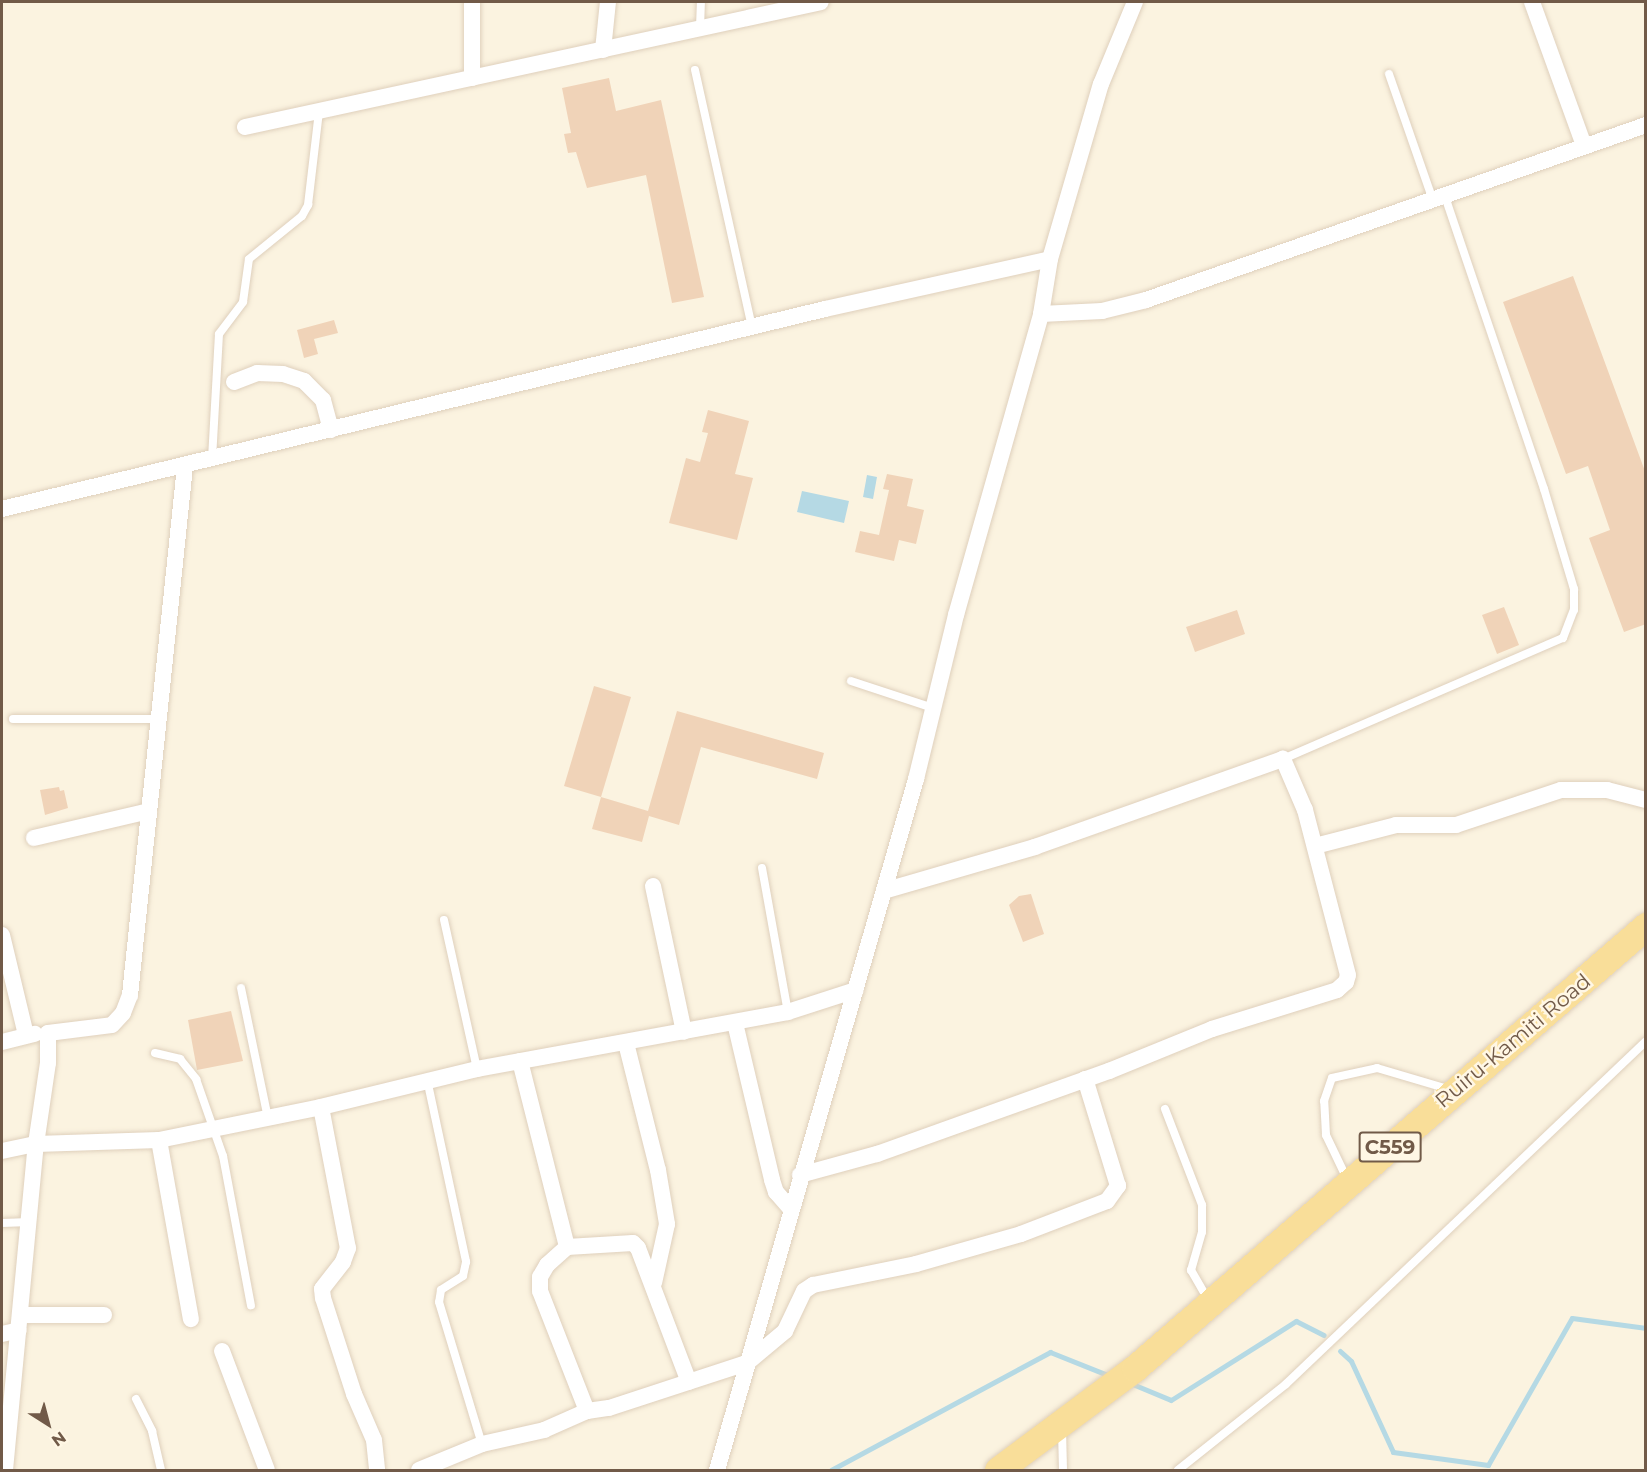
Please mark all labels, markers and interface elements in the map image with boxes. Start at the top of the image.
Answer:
street label: Ruiru-Kamiti Road [1430,969,1596,1113]
road number: C559 [1358,1130,1422,1164]
north arrow [18,1394,78,1454]
text: N [48,1427,70,1450]

